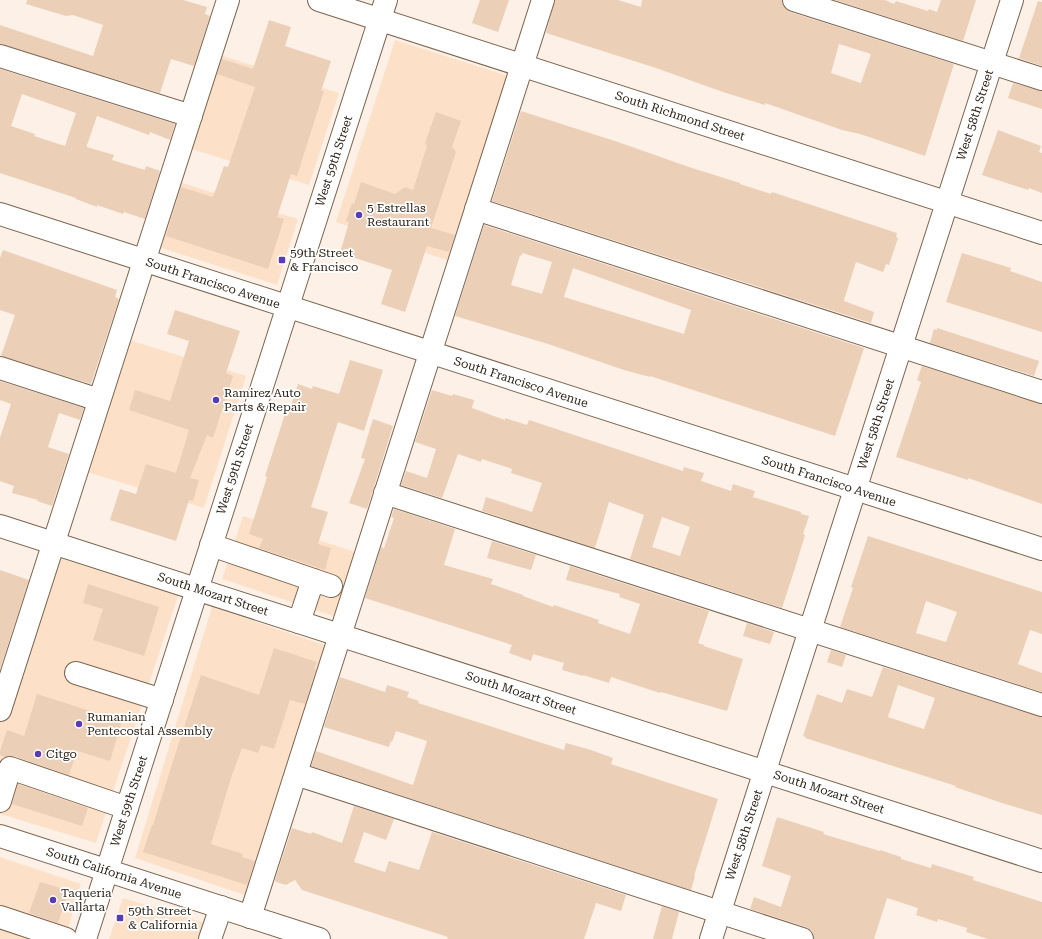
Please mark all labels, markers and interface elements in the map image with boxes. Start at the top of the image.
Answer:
street label: West 58th Street [954,67,996,162]
street label: South Richmond Street [613,88,747,144]
street label: West 59th Street [313,113,355,208]
place label: 5 Estrellas Restaurant [367,201,430,229]
marker: 5 Estrellas Restaurant [354,210,364,220]
place label: 59th Street & Francisco [290,246,358,274]
street label: South Francisco Avenue [144,255,282,311]
marker: 59th Street & Francisco [277,255,287,265]
street label: South Francisco Avenue [452,354,590,410]
street label: West 58th Street [855,376,897,471]
place label: Ramirez Auto Parts & Repair [224,386,306,414]
marker: Ramirez Auto Parts & Repair [211,395,221,405]
street label: West 59th Street [214,421,256,516]
street label: South Francisco Avenue [760,453,898,509]
street label: South Mozart Street [156,569,271,619]
street label: South Mozart Street [464,668,579,718]
place label: Rumanian Pentecostal Assembly [87,710,214,738]
marker: Rumanian Pentecostal Assembly [74,719,84,729]
place label: Citgo [46,747,77,761]
marker: Citgo [33,749,43,759]
street label: West 59th Street [108,753,150,848]
street label: South Mozart Street [772,767,887,817]
street label: West 58th Street [723,787,765,882]
street label: South California Avenue [45,844,184,902]
place label: Taqueria Vallarta [61,886,112,914]
marker: Taqueria Vallarta [48,895,58,905]
place label: 59th Street & California [128,904,198,932]
marker: 59th Street & California [115,913,125,923]

